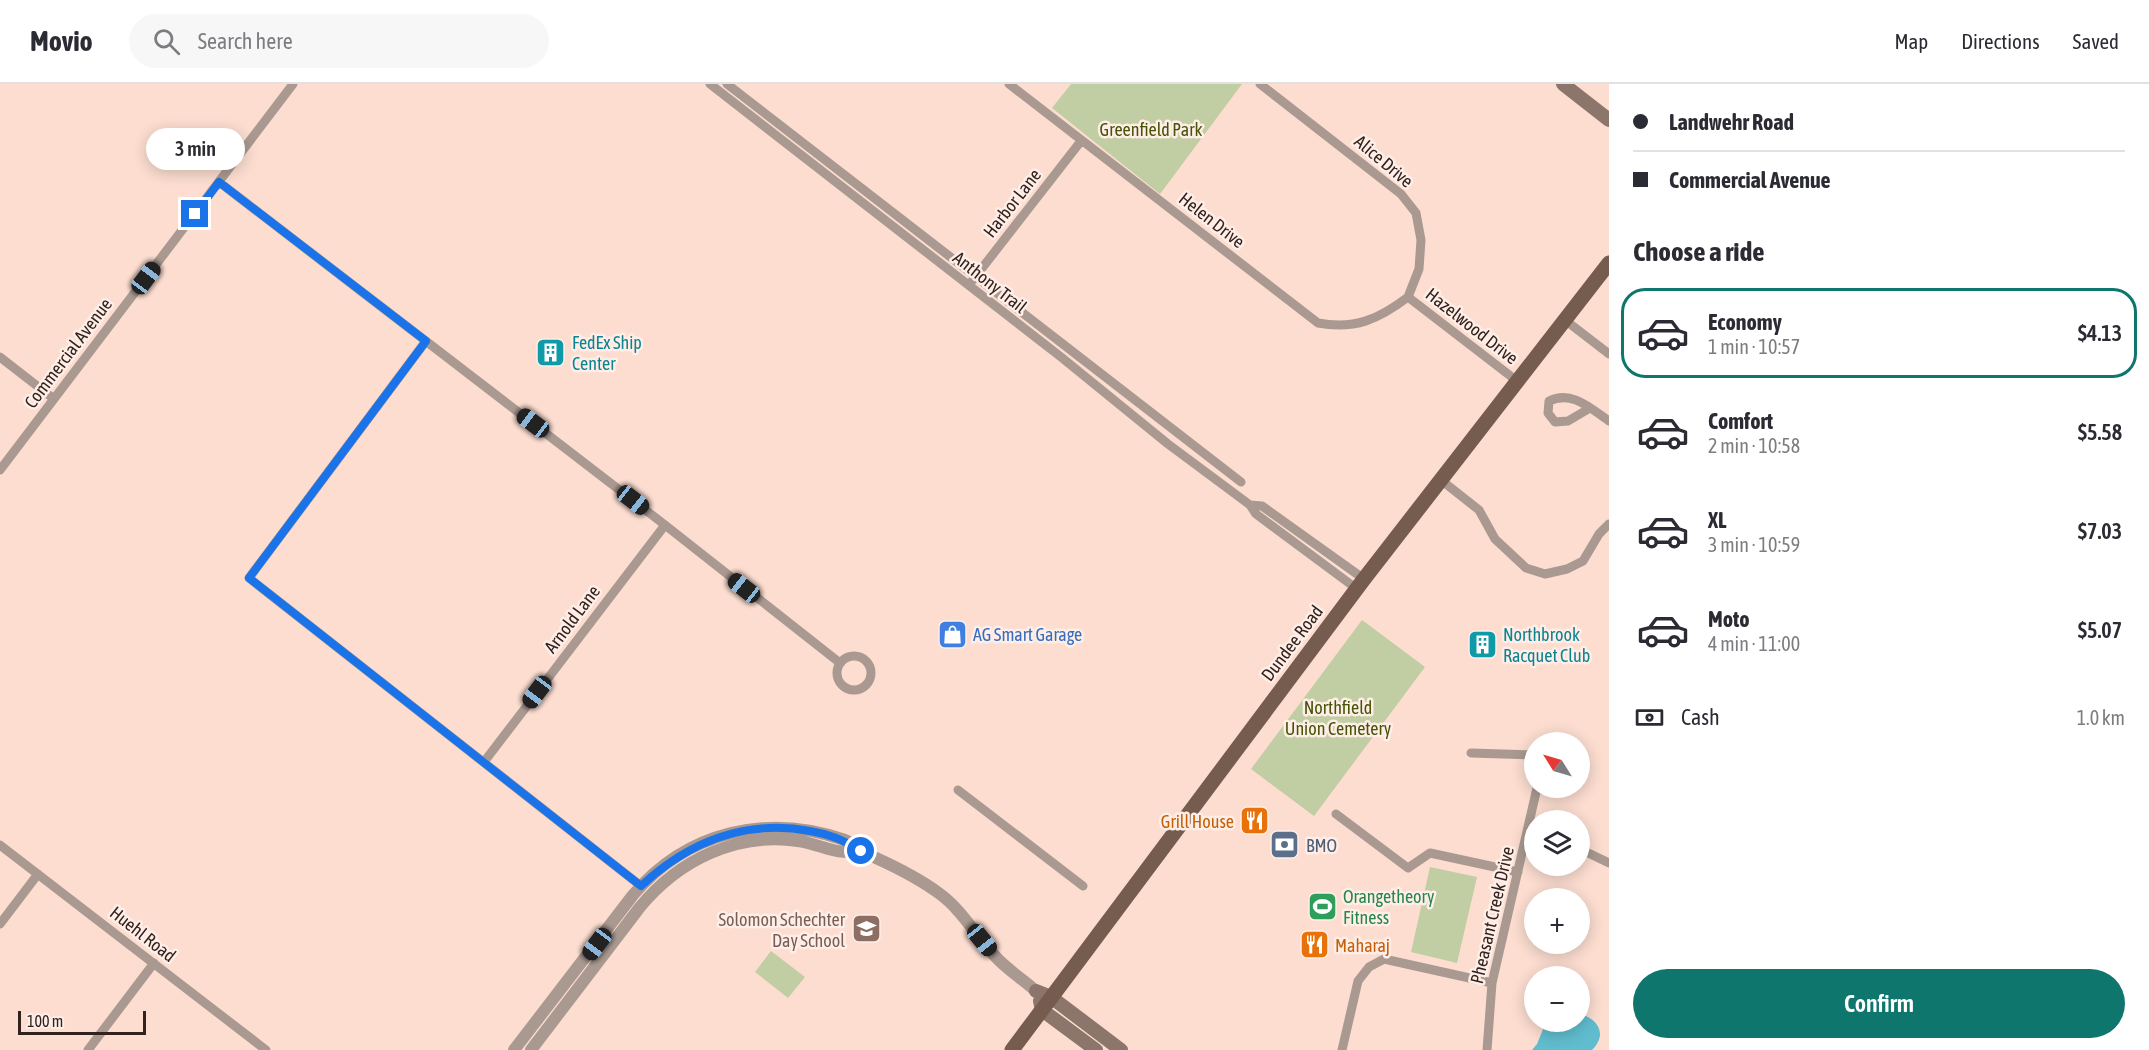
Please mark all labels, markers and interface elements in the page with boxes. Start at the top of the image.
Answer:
search box [129,14,549,68]
text: Movio [30,25,93,57]
icon: search [150,25,183,58]
text: Search here [198,28,293,54]
text: Map [1894,29,1928,53]
text: Directions [1961,29,2040,53]
text: Saved [2073,29,2119,53]
text: Landwehr Road [1669,109,1794,135]
park label: Greenfield Park [1100,119,1202,140]
callout: 3 min [146,127,244,169]
street label: Alice Drive [1350,130,1418,192]
text: 3 min [175,137,216,160]
street label: Harbor Lane [979,165,1045,241]
text: Commercial Avenue [1669,167,1831,193]
street label: Helen Drive [1175,188,1249,252]
route end [181,200,208,227]
text: Choose a ride [1633,236,1765,267]
street label: Anthony Trail [949,247,1031,317]
car [128,258,164,298]
street label: Hazelwood Drive [1422,283,1522,369]
street label: Commercial Avenue [20,294,116,412]
icon: car [1636,306,1690,360]
text: Economy [1708,309,1782,335]
text: $4.13 [2078,320,2122,346]
place label: FedEx Ship Center [572,332,642,374]
text: 1 min · 10:57 [1708,335,1800,358]
building icon: FedEx Ship Center [535,336,567,368]
car [513,405,553,441]
icon: car [1636,405,1690,459]
text: Comfort [1708,408,1773,434]
text: $5.58 [2078,419,2122,445]
text: 2 min · 10:58 [1708,434,1800,457]
car [613,482,653,518]
icon: car [1636,504,1690,558]
text: XL [1708,507,1726,533]
text: $7.03 [2078,518,2122,544]
text: 3 min · 10:59 [1708,533,1800,556]
car [724,570,764,606]
street label: Arnold Lane [540,581,604,657]
street label: Dundee Road [1257,601,1327,685]
icon: car [1636,603,1690,657]
text: Moto [1708,606,1750,632]
text: $5.07 [2078,617,2122,643]
shop icon: AG Smart Garage [936,618,968,650]
place label: AG Smart Garage [973,624,1082,645]
place label: Northbrook Racquet Club [1503,624,1590,666]
building icon: Northbrook Racquet Club [1466,628,1498,660]
text: 4 min · 11:00 [1708,632,1800,655]
car [519,672,555,712]
park label: Northfield Union Cemetery [1285,697,1391,739]
icon: cash [1633,701,1666,734]
text: Cash [1681,704,1720,730]
text: 1.0 km [2077,706,2125,729]
north arrow [1524,732,1590,798]
map controls [1524,732,1590,1032]
restaurant icon: Grill House [1239,805,1271,837]
button: layers [1524,810,1590,876]
place label: Grill House [1161,811,1234,832]
bank icon: BMO [1269,829,1301,861]
place label: BMO [1306,835,1337,856]
route start [847,837,874,864]
street label: Pheasant Creek Drive [1466,844,1518,986]
place label: Orangetheory Fitness [1343,886,1434,928]
button: + [1524,888,1590,954]
sports icon: Orangetheory Fitness [1306,890,1338,922]
street label: Huehl Road [106,902,180,966]
place label: Solomon Schechter Day School [718,909,846,951]
school or university icon: Solomon Schechter Day School [850,913,882,945]
car [964,920,1000,960]
car [579,924,615,964]
restaurant icon: Maharaj [1298,929,1330,961]
place label: Maharaj [1335,935,1390,956]
button: − [1524,966,1590,1032]
button: Confirm [1633,969,2125,1038]
scale bar [18,1008,146,1036]
text: 100 m [27,1012,63,1030]

